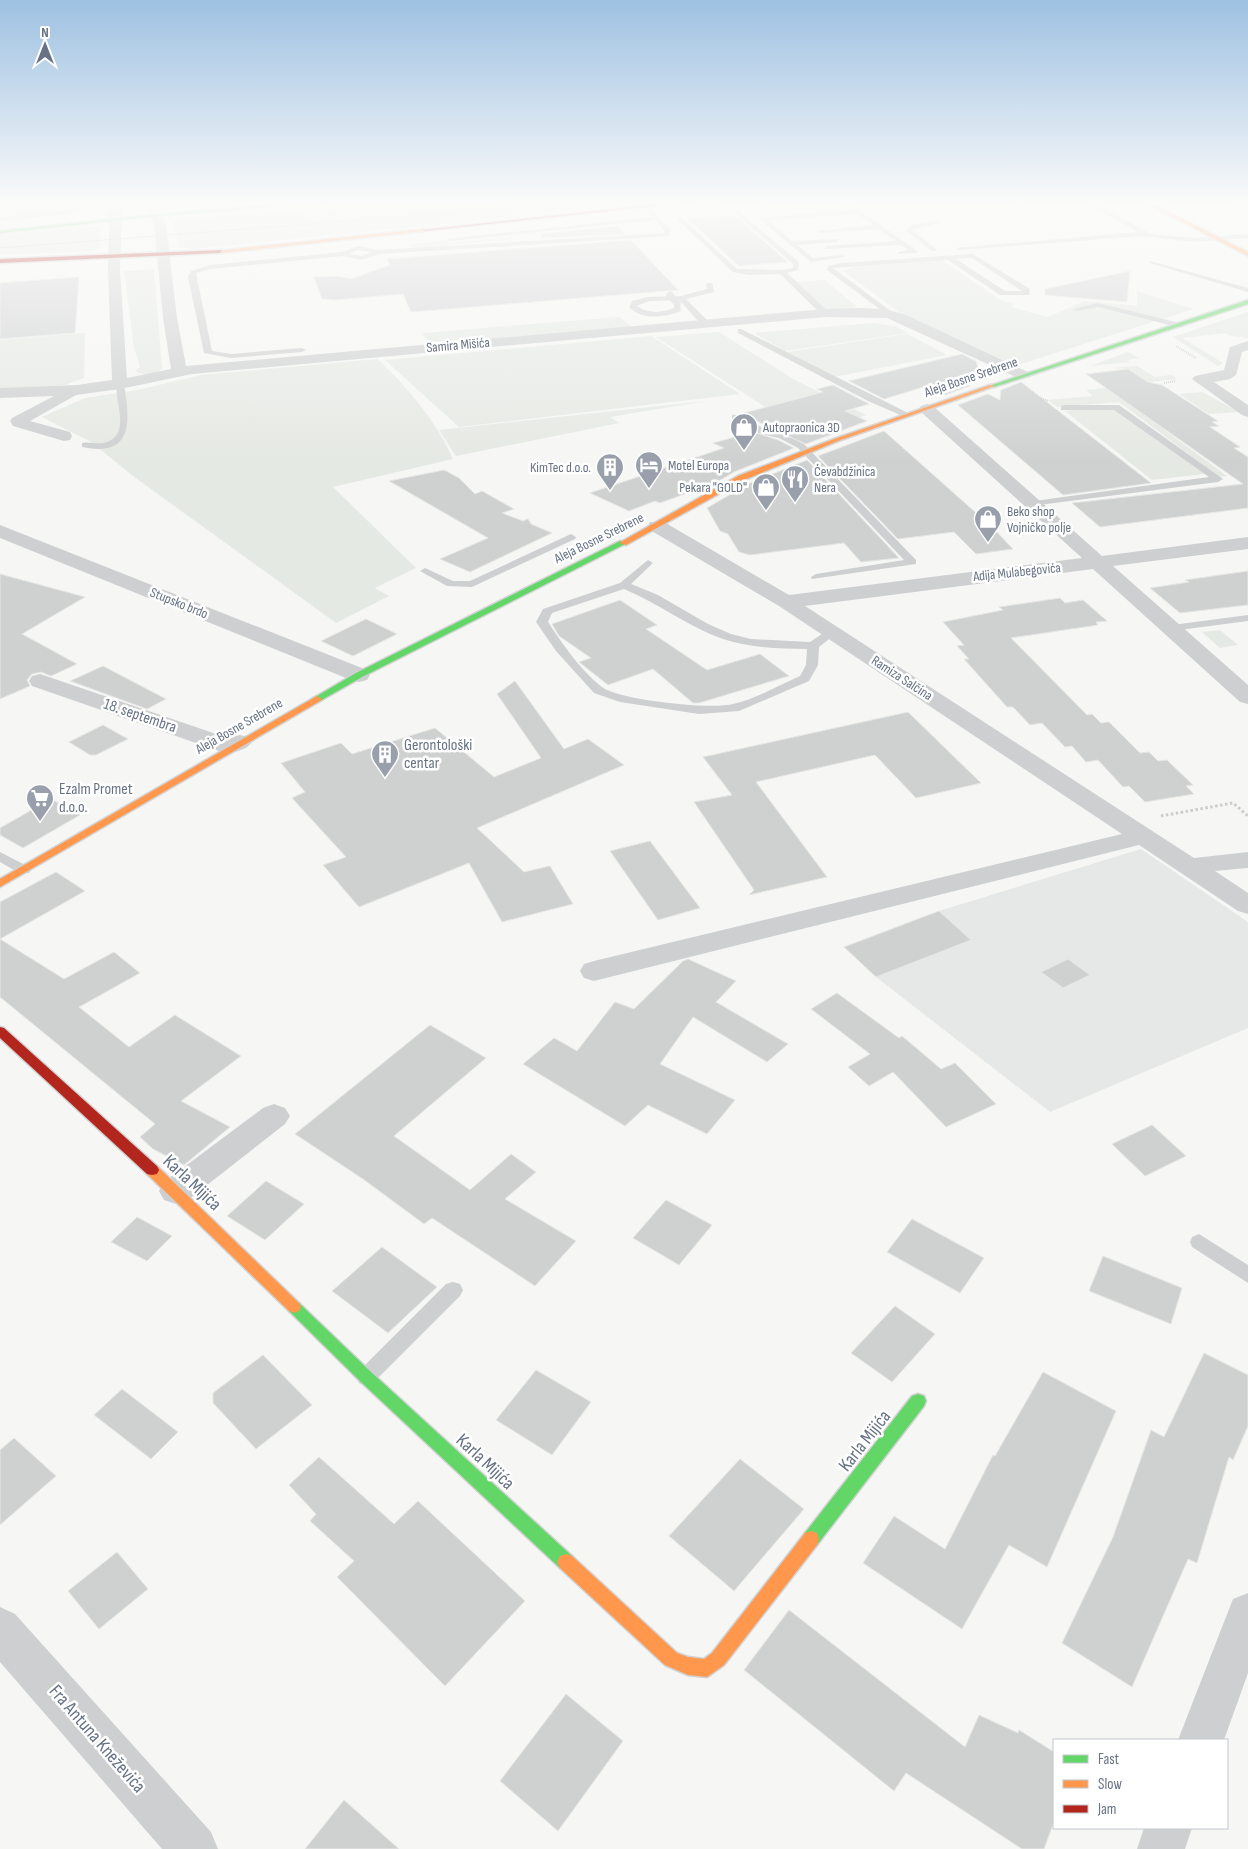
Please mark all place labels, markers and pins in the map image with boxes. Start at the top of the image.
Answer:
shop icon: Autopraonica 3D [729,412,759,451]
place label: Autopraonica 3D [762,419,840,436]
hotel icon: Motel Europa [634,450,664,489]
building icon: KimTec d.o.o. [595,452,625,491]
place label: Motel Europa [668,457,729,474]
place label: KimTec d.o.o. [530,459,591,476]
place label: Ćevabdžinica Nera [814,463,875,496]
restaurant icon: Ćevabdžinica Nera [780,464,810,503]
shop icon: Pekara "GOLD" [751,472,781,511]
place label: Pekara "GOLD" [679,479,747,496]
place label: Beko shop Vojničko polje [1007,503,1071,536]
shop icon: Beko shop Vojničko polje [973,504,1003,543]
place label: Gerontološki centar [404,736,472,773]
building icon: Gerontološki centar [370,739,400,778]
place label: Ezalm Promet d.o.o. [59,780,133,817]
supermarket icon: Ezalm Promet d.o.o. [25,783,55,822]

